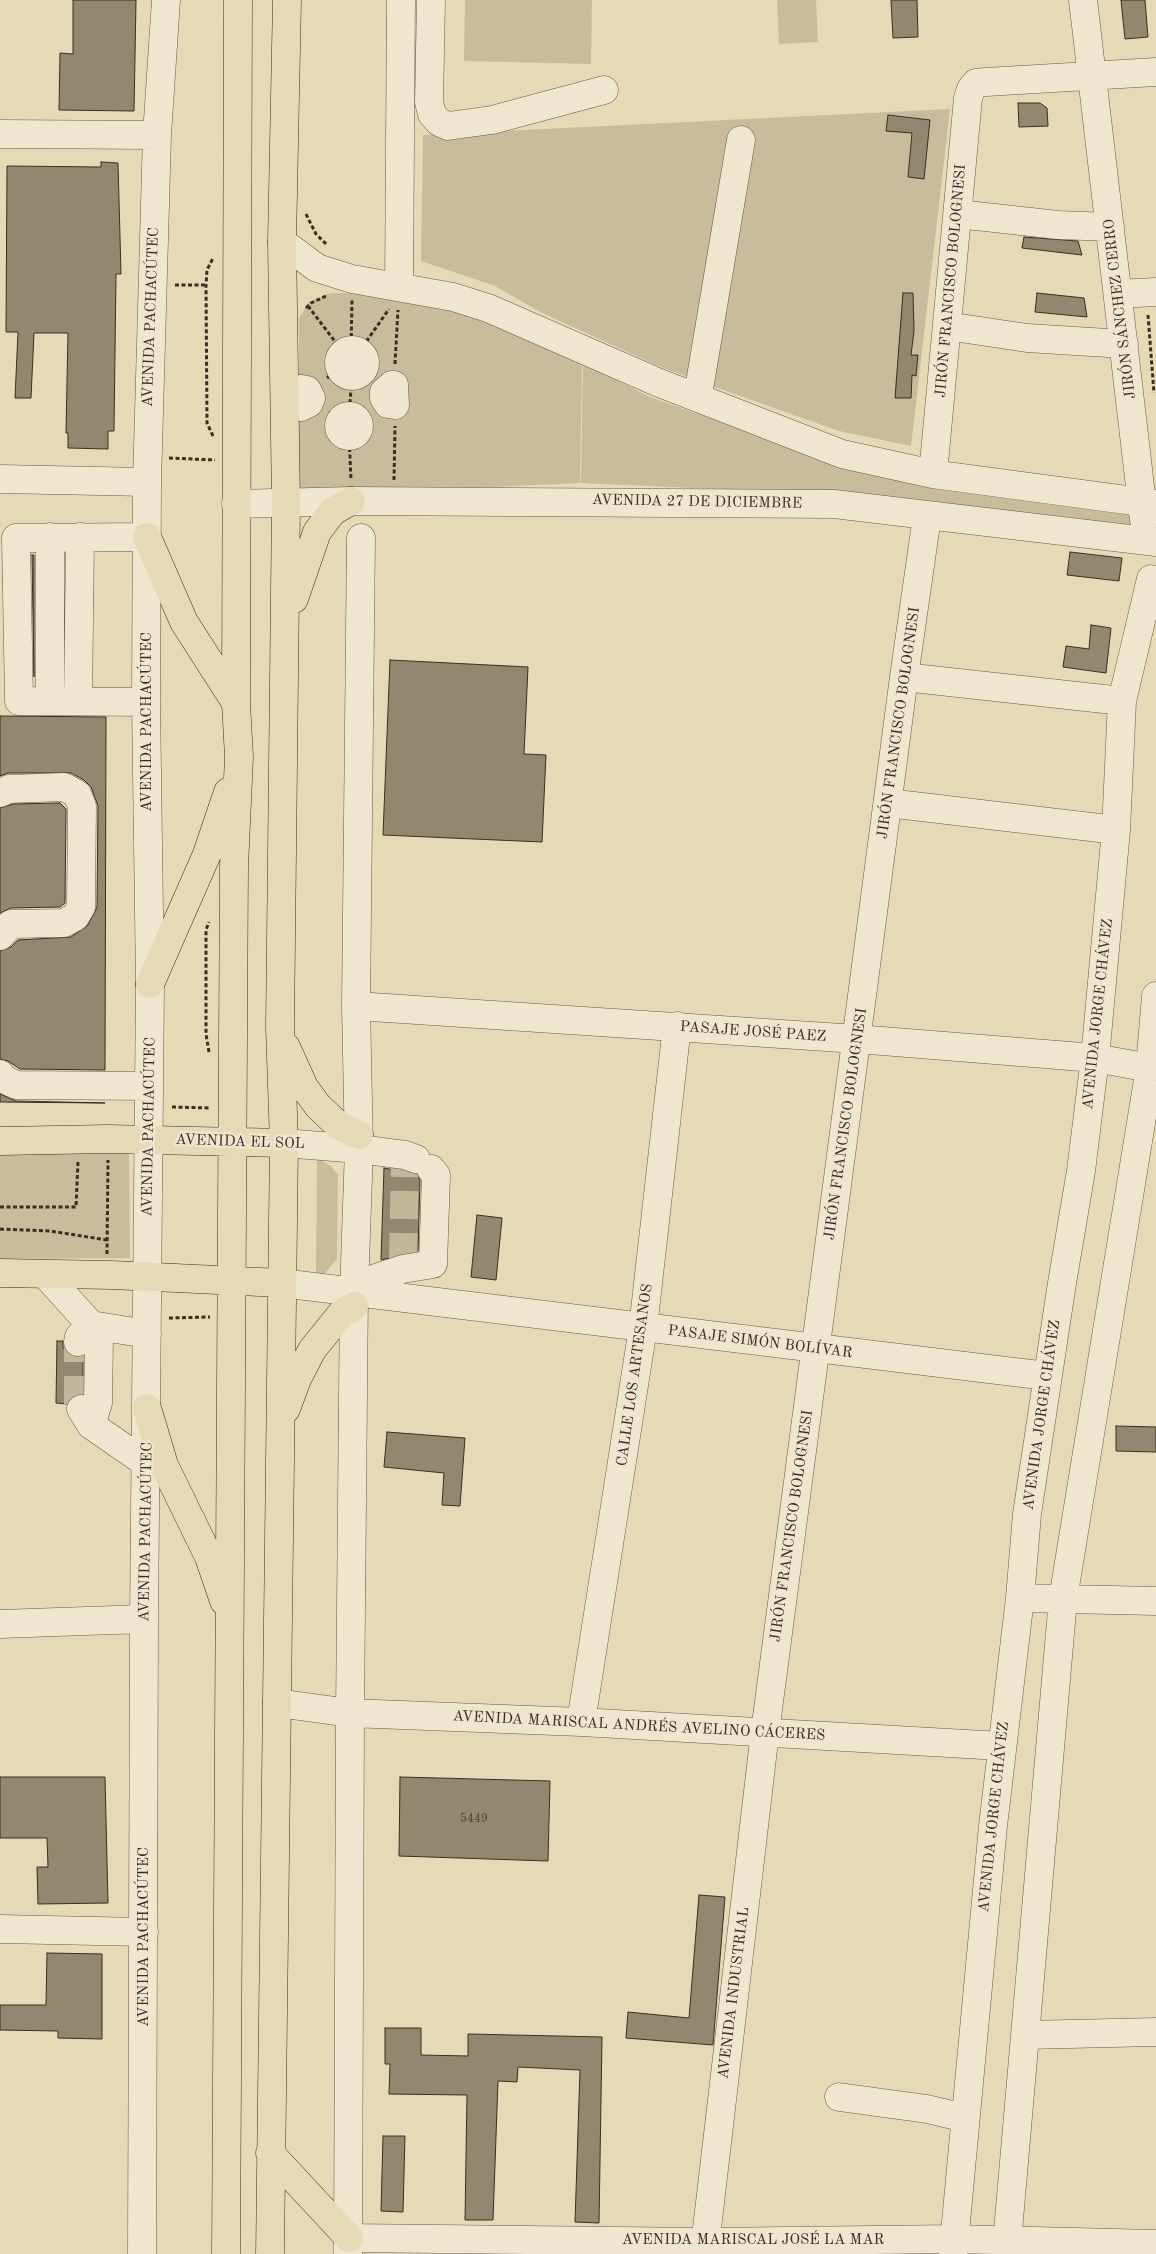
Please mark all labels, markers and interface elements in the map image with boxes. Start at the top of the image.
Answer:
street label: JIRÓN FRANCISCO BOLOGNESI [932,164,970,398]
street label: JIRÓN SÁNCHEZ CERRO [1100,218,1140,400]
street label: AVENIDA PACHACÚTEC [139,227,163,407]
street label: AVENIDA 27 DE DICIEMBRE [592,491,802,513]
street label: JIRÓN FRANCISCO BOLOGNESI [874,606,924,840]
street label: AVENIDA PACHACÚTEC [138,632,156,812]
street label: AVENIDA JORGE CHÁVEZ [1079,918,1117,1110]
street label: JIRÓN FRANCISCO BOLOGNESI [821,1007,871,1241]
street label: PASAJE JOSÉ PAEZ [679,1018,827,1046]
street label: AVENIDA PACHACÚTEC [138,1037,160,1217]
street label: AVENIDA EL SOL [175,1131,305,1153]
street label: CALLE LOS ARTESANOS [613,1282,657,1468]
street label: AVENIDA JORGE CHÁVEZ [1020,1319,1064,1511]
street label: PASAJE SIMÓN BOLÍVAR [667,1322,853,1362]
street label: JIRÓN FRANCISCO BOLOGNESI [767,1409,817,1643]
street label: AVENIDA PACHACÚTEC [135,1442,157,1622]
street label: AVENIDA MARISCAL ANDRÉS AVELINO CÁCERES [452,1707,826,1745]
street label: AVENIDA JORGE CHÁVEZ [975,1721,1013,1913]
house number: 5449 [460,1812,488,1826]
street label: AVENIDA PACHACÚTEC [135,1847,153,2027]
street label: AVENIDA INDUSTRIAL [715,1906,753,2080]
street label: AVENIDA MARISCAL JOSÉ LA MAR [622,2231,884,2249]

